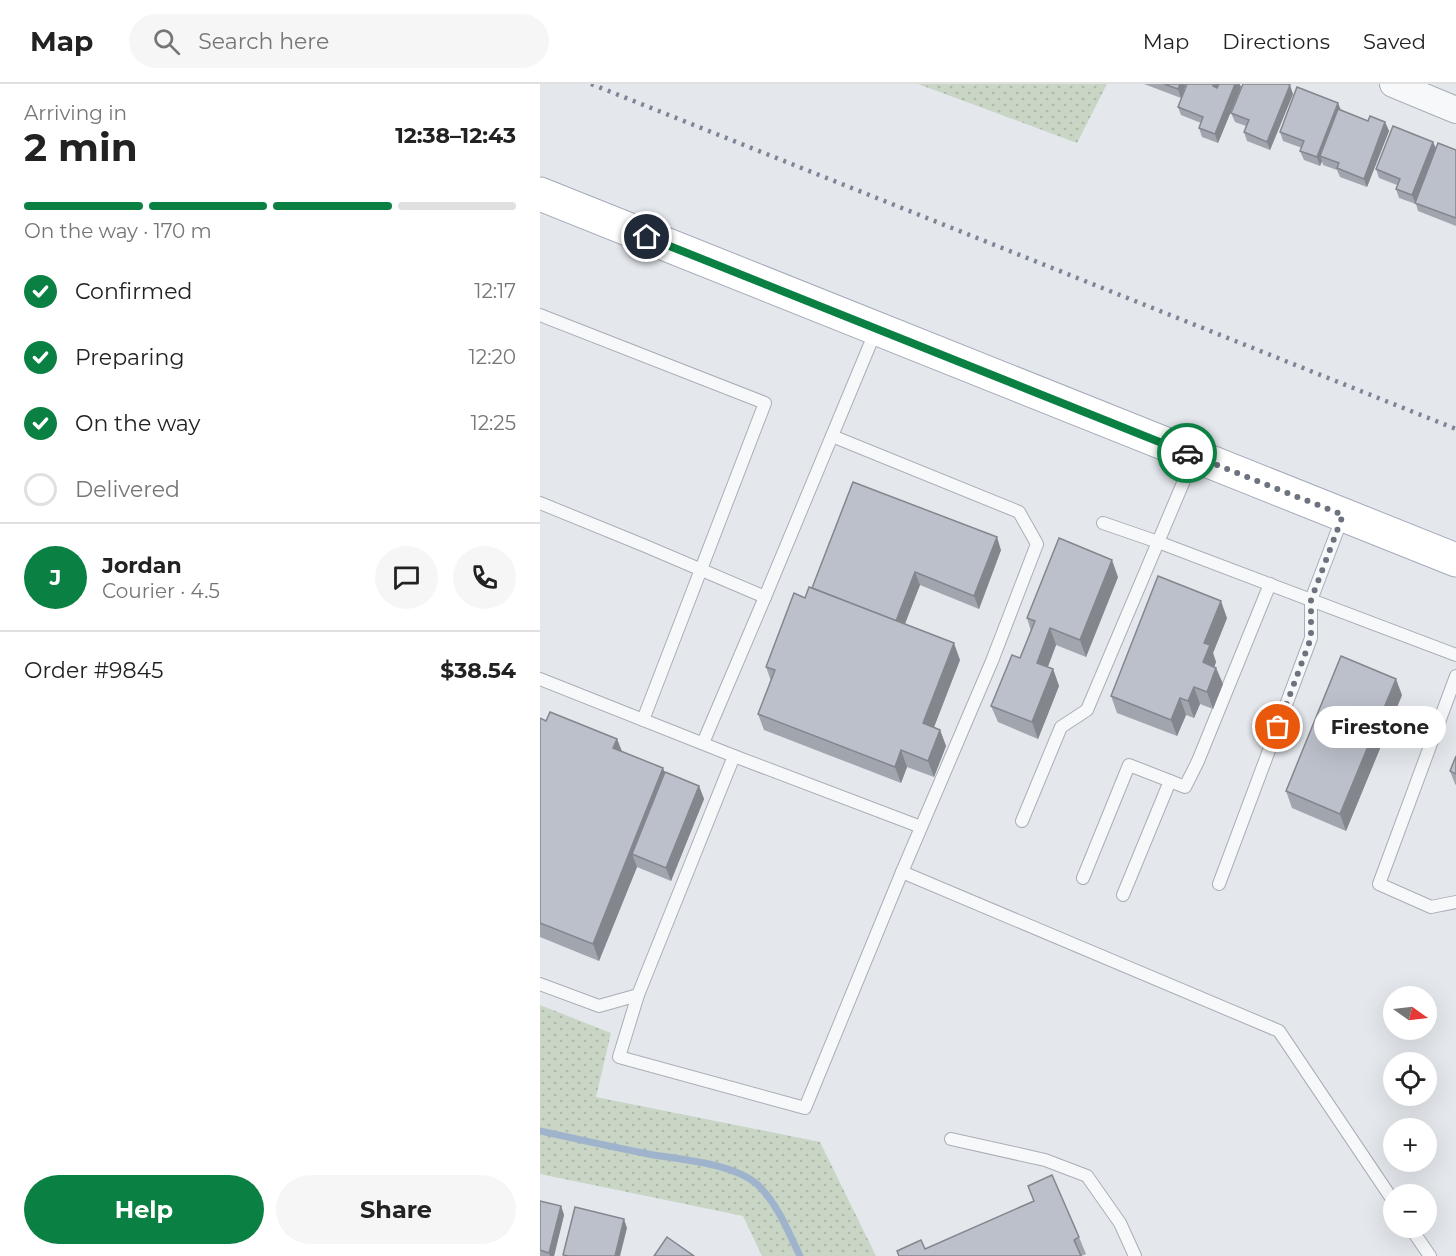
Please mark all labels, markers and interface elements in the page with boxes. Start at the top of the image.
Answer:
search box [129,14,549,68]
text: Map [30,24,93,58]
icon: search [150,25,183,58]
text: Search here [198,28,329,55]
text: Map [1143,29,1189,54]
text: Directions [1222,29,1330,54]
text: Saved [1363,29,1426,54]
text: Arriving in [24,101,127,125]
text: 12:38–12:43 [395,122,516,149]
text: 2 min [24,123,138,171]
pin [621,211,672,262]
text: On the way · 170 m [24,219,212,243]
icon: home [630,220,663,253]
icon: check [24,275,57,308]
text: Confirmed [75,278,192,305]
text: 12:17 [474,279,516,303]
icon: check [24,341,57,374]
text: Preparing [75,344,184,371]
text: 12:20 [469,345,516,369]
icon: check [24,407,57,440]
text: On the way [75,410,200,437]
text: 12:25 [471,411,516,435]
courier [1157,423,1217,483]
icon: car [1171,437,1204,470]
text: Delivered [75,476,180,503]
button: chat [375,546,438,609]
button: phone [453,546,516,609]
text: Jordan [102,552,182,579]
text: J [50,564,61,591]
text: Courier · 4.5 [102,579,220,603]
text: Order #9845 [24,657,163,684]
text: $38.54 [440,657,516,684]
pin [1252,701,1303,752]
callout: Firestone [1314,706,1446,748]
icon: bag [1261,710,1294,743]
text: Firestone [1331,715,1429,739]
north arrow [1383,986,1437,1040]
map controls [1383,986,1437,1238]
button: locate [1383,1052,1437,1106]
button: + [1383,1118,1437,1172]
button: Help [24,1175,264,1244]
button: Share [276,1175,516,1244]
button: − [1383,1184,1437,1238]

